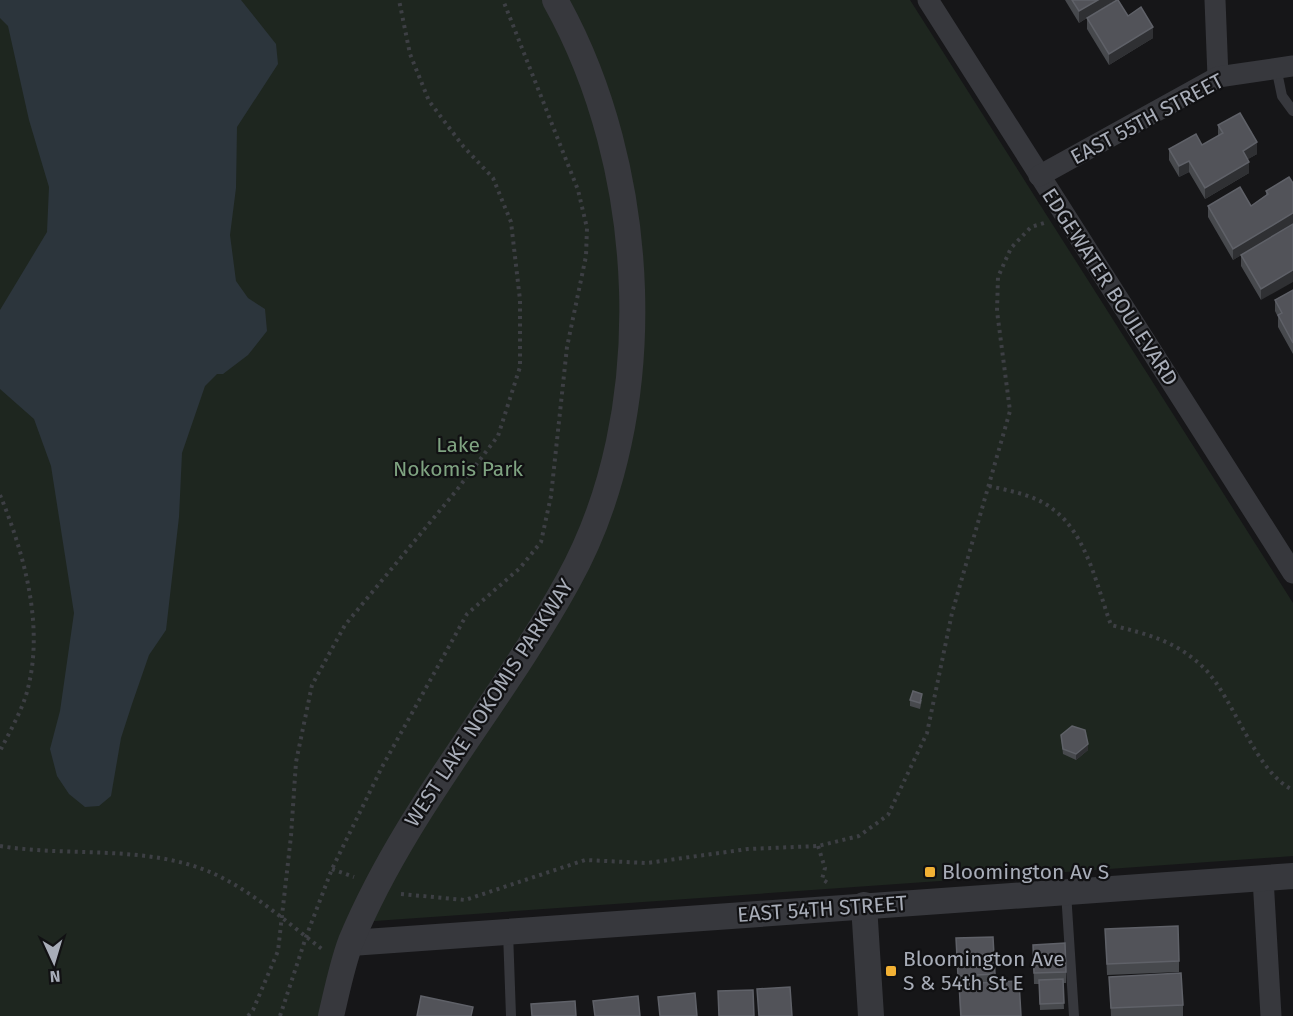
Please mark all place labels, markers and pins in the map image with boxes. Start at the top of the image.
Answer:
place label: Bloomington Av S [942,859,1109,885]
marker: Bloomington Av S [923,865,937,879]
place label: Bloomington Ave S & 54th St E [903,946,1065,996]
marker: Bloomington Ave S & 54th St E [884,964,898,978]

